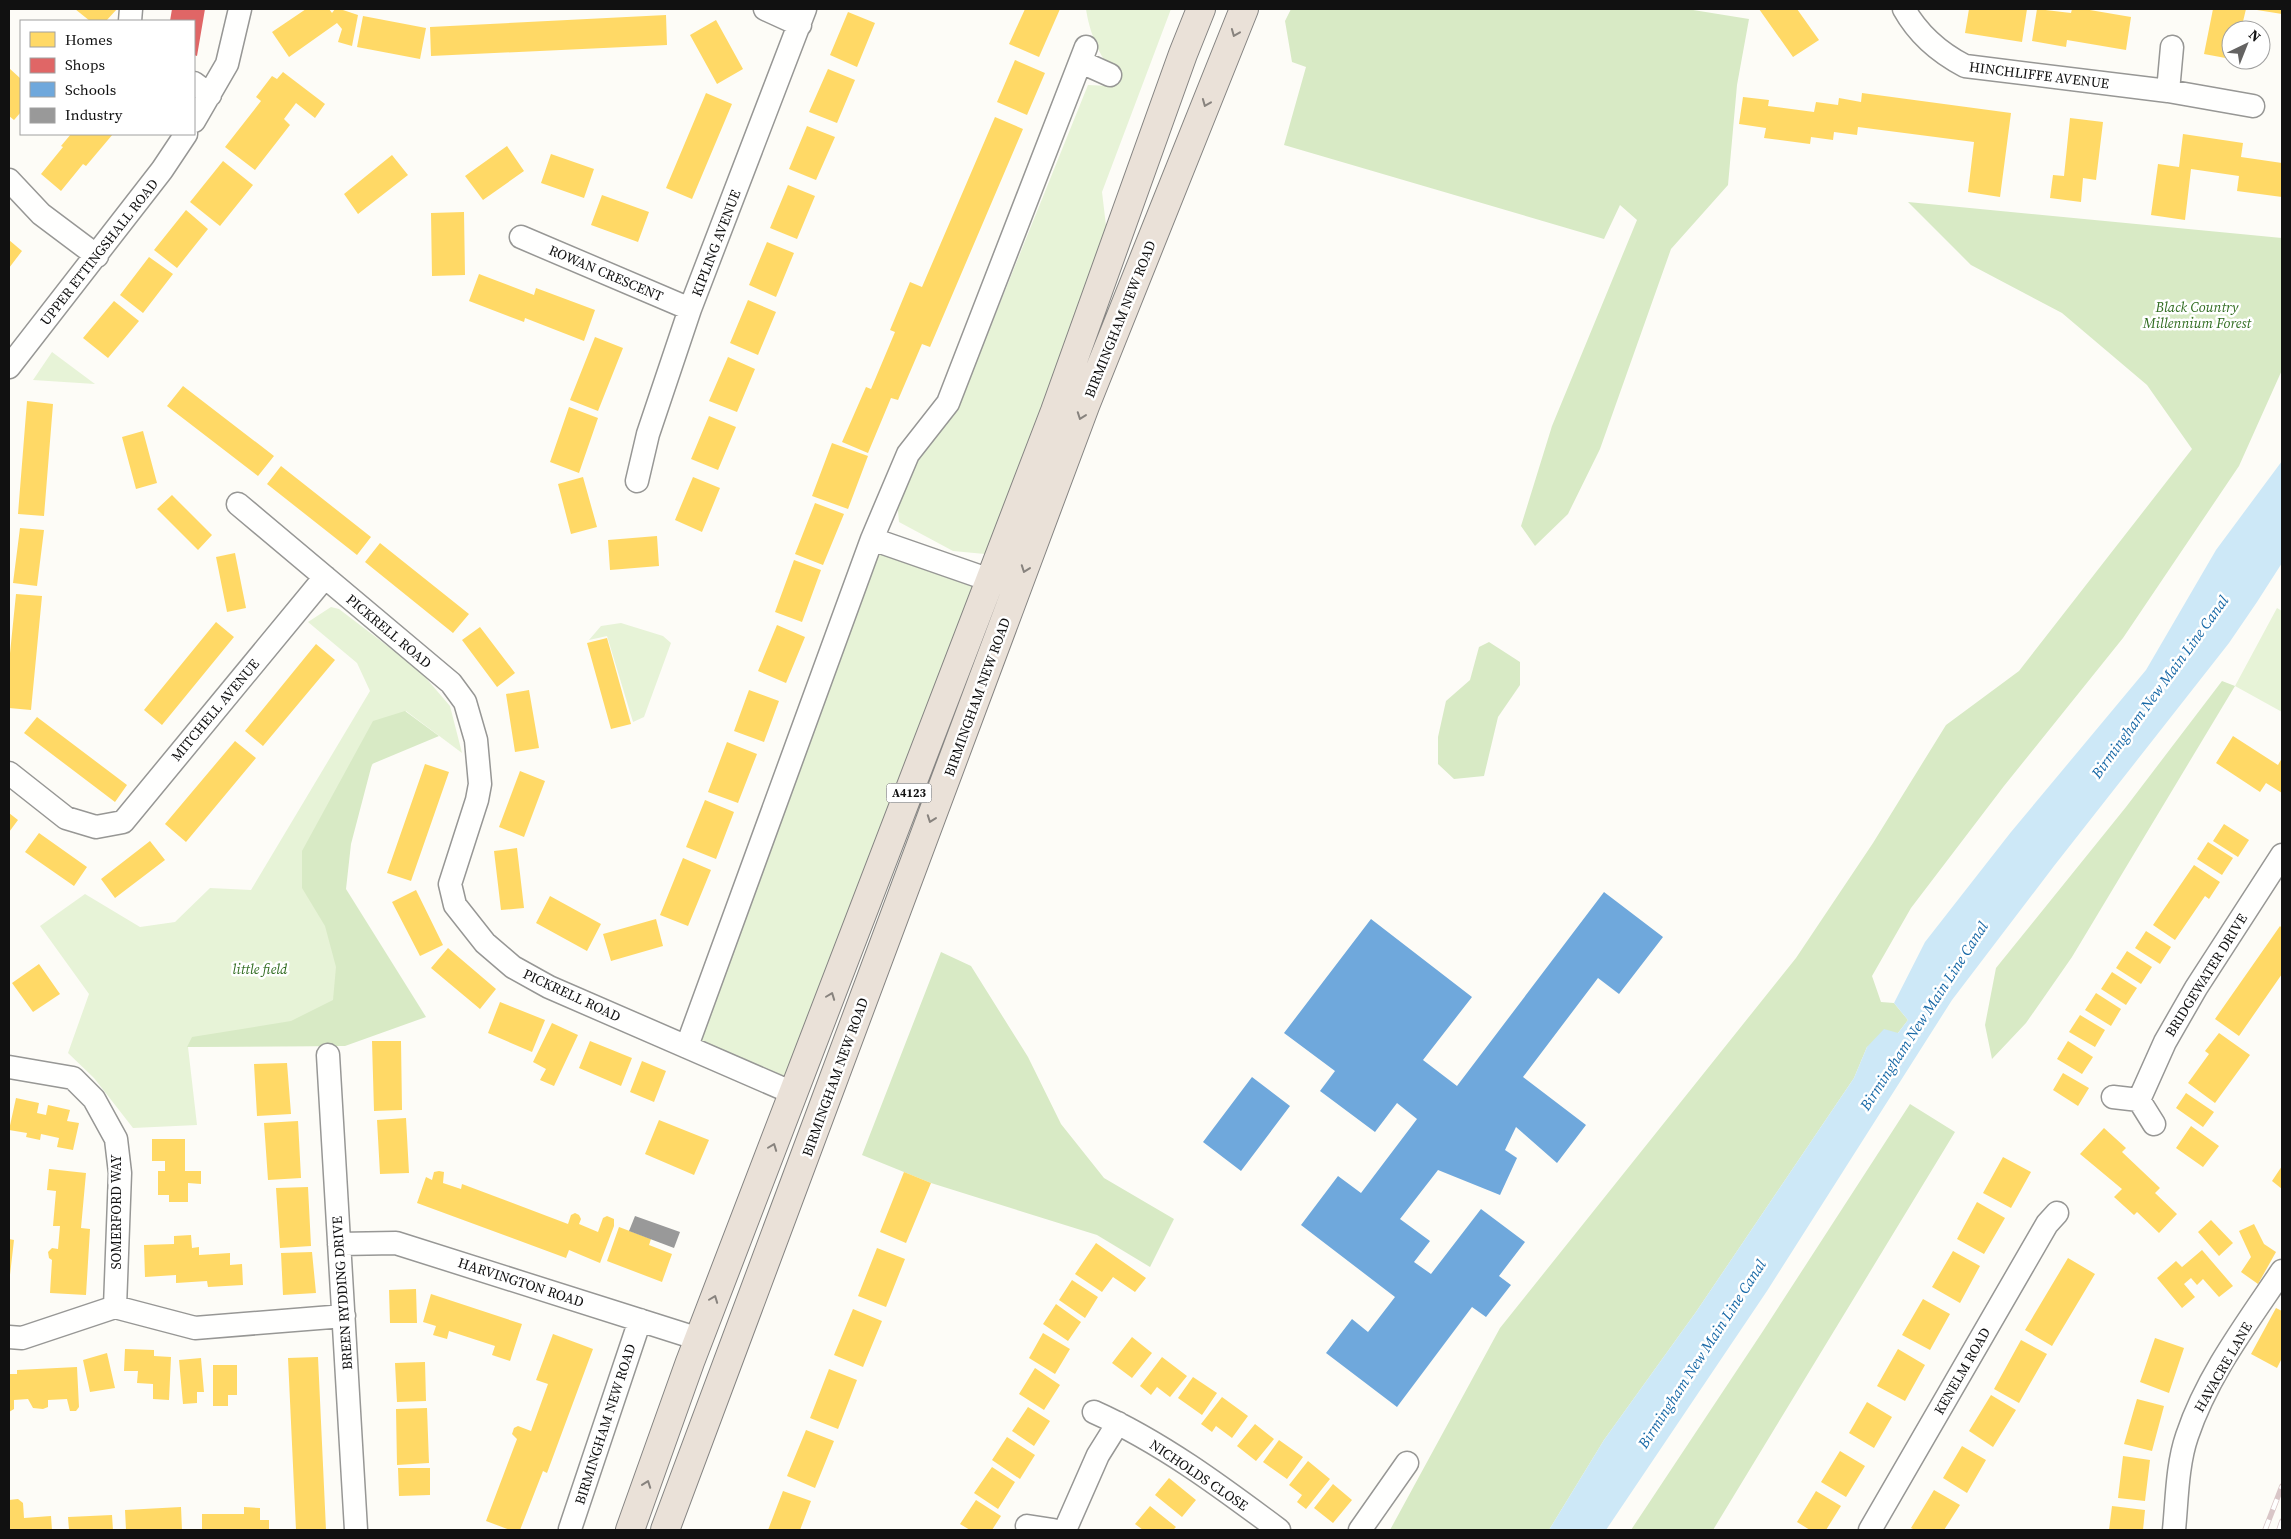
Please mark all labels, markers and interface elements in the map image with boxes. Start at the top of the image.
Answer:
legend [20,20,195,135]
north arrow [2221,20,2271,70]
text: N [2244,25,2265,46]
one-way arrow [1230,28,1241,37]
text: Homes [65,29,112,50]
text: Shops [65,54,105,75]
street label: HINCHLIFFE AVENUE [1968,56,2110,94]
text: Schools [65,79,116,100]
one-way arrow [1202,98,1213,107]
text: Industry [65,104,123,125]
street label: UPPER ETTINGSHALL ROAD [35,174,163,330]
street label: KIPLING AVENUE [686,187,746,299]
street label: BIRMINGHAM NEW ROAD [1079,237,1161,401]
street label: ROWAN CRESCENT [546,240,667,306]
park label: Black Country Millennium Forest [2142,297,2252,333]
one-way arrow [1077,412,1087,420]
one-way arrow [1020,564,1030,572]
street label: PICKRELL ROAD [342,589,436,673]
water label: Birmingham New Main Line Canal [2085,590,2234,783]
street label: BIRMINGHAM NEW ROAD [939,615,1015,779]
street label: MITCHELL AVENUE [166,654,264,766]
road number: A4123 [886,784,932,802]
one-way arrow [927,815,937,823]
street label: BRIDGEWATER DRIVE [2160,910,2252,1040]
water label: Birmingham New Main Line Canal [1854,916,1993,1115]
park label: little field [233,959,288,979]
street label: PICKRELL ROAD [520,964,624,1026]
one-way arrow [825,992,835,1000]
street label: BIRMINGHAM NEW ROAD [797,995,873,1159]
one-way arrow [767,1143,777,1152]
street label: SOMERFORD WAY [106,1154,126,1270]
street label: BREEN RYDDING DRIVE [327,1215,357,1371]
street label: HARVINGTON ROAD [455,1252,587,1312]
water label: Birmingham New Main Line Canal [1632,1254,1771,1453]
one-way arrow [708,1295,719,1304]
street label: HAVACRE LANE [2189,1318,2257,1416]
street label: KENELM ROAD [1929,1324,1995,1418]
street label: BIRMINGHAM NEW ROAD [570,1341,640,1507]
street label: NICHOLDS CLOSE [1146,1435,1252,1515]
one-way arrow [641,1481,651,1489]

